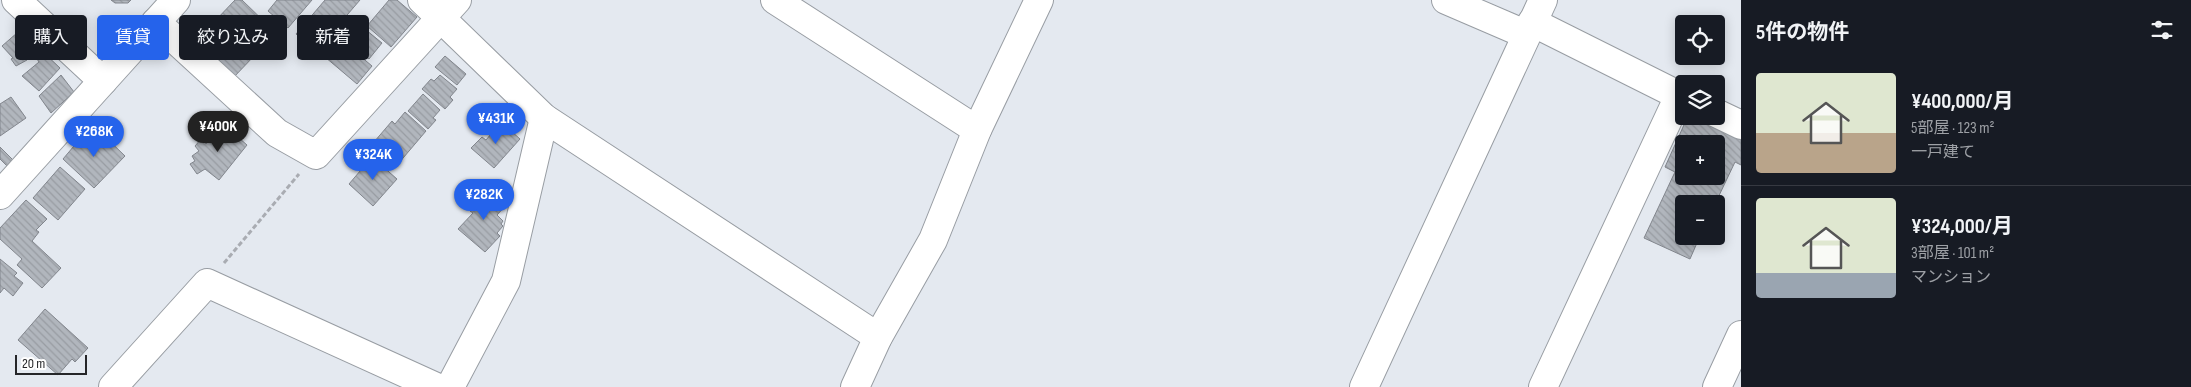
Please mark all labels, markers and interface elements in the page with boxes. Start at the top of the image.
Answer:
chip: 購入 [15,15,87,60]
chip: 賃貸 [97,15,169,60]
chip: 絞り込み [179,15,287,60]
chip: 新着 [297,15,369,60]
map controls [1675,15,1725,245]
button: locate [1675,15,1725,65]
icon: filters [2148,16,2176,44]
text: 5件の物件 [1756,20,1849,45]
button: layers [1675,75,1725,125]
text: ¥400,000/月 [1911,89,2013,114]
icon: home [1796,93,1856,153]
pin: ¥431K [461,102,531,145]
text: ¥431K [478,109,514,128]
pin: ¥400K [183,110,253,153]
pin: ¥268K [59,116,129,158]
text: ¥400K [199,117,237,136]
text: 5部屋 · 123 m² [1911,119,1995,138]
text: ¥268K [75,122,113,141]
button: + [1675,135,1725,185]
pin: ¥324K [338,138,408,181]
text: 一戸建て [1911,143,1975,162]
text: ¥324K [354,145,392,164]
pin: ¥282K [449,178,519,221]
text: ¥282K [465,185,503,204]
button: − [1675,195,1725,245]
text: ¥324,000/月 [1911,214,2013,239]
icon: home [1796,218,1856,278]
text: 3部屋 · 101 m² [1911,244,1994,263]
text: マンション [1911,268,1991,287]
scale bar [15,352,88,375]
text: 20 m [22,355,45,372]

